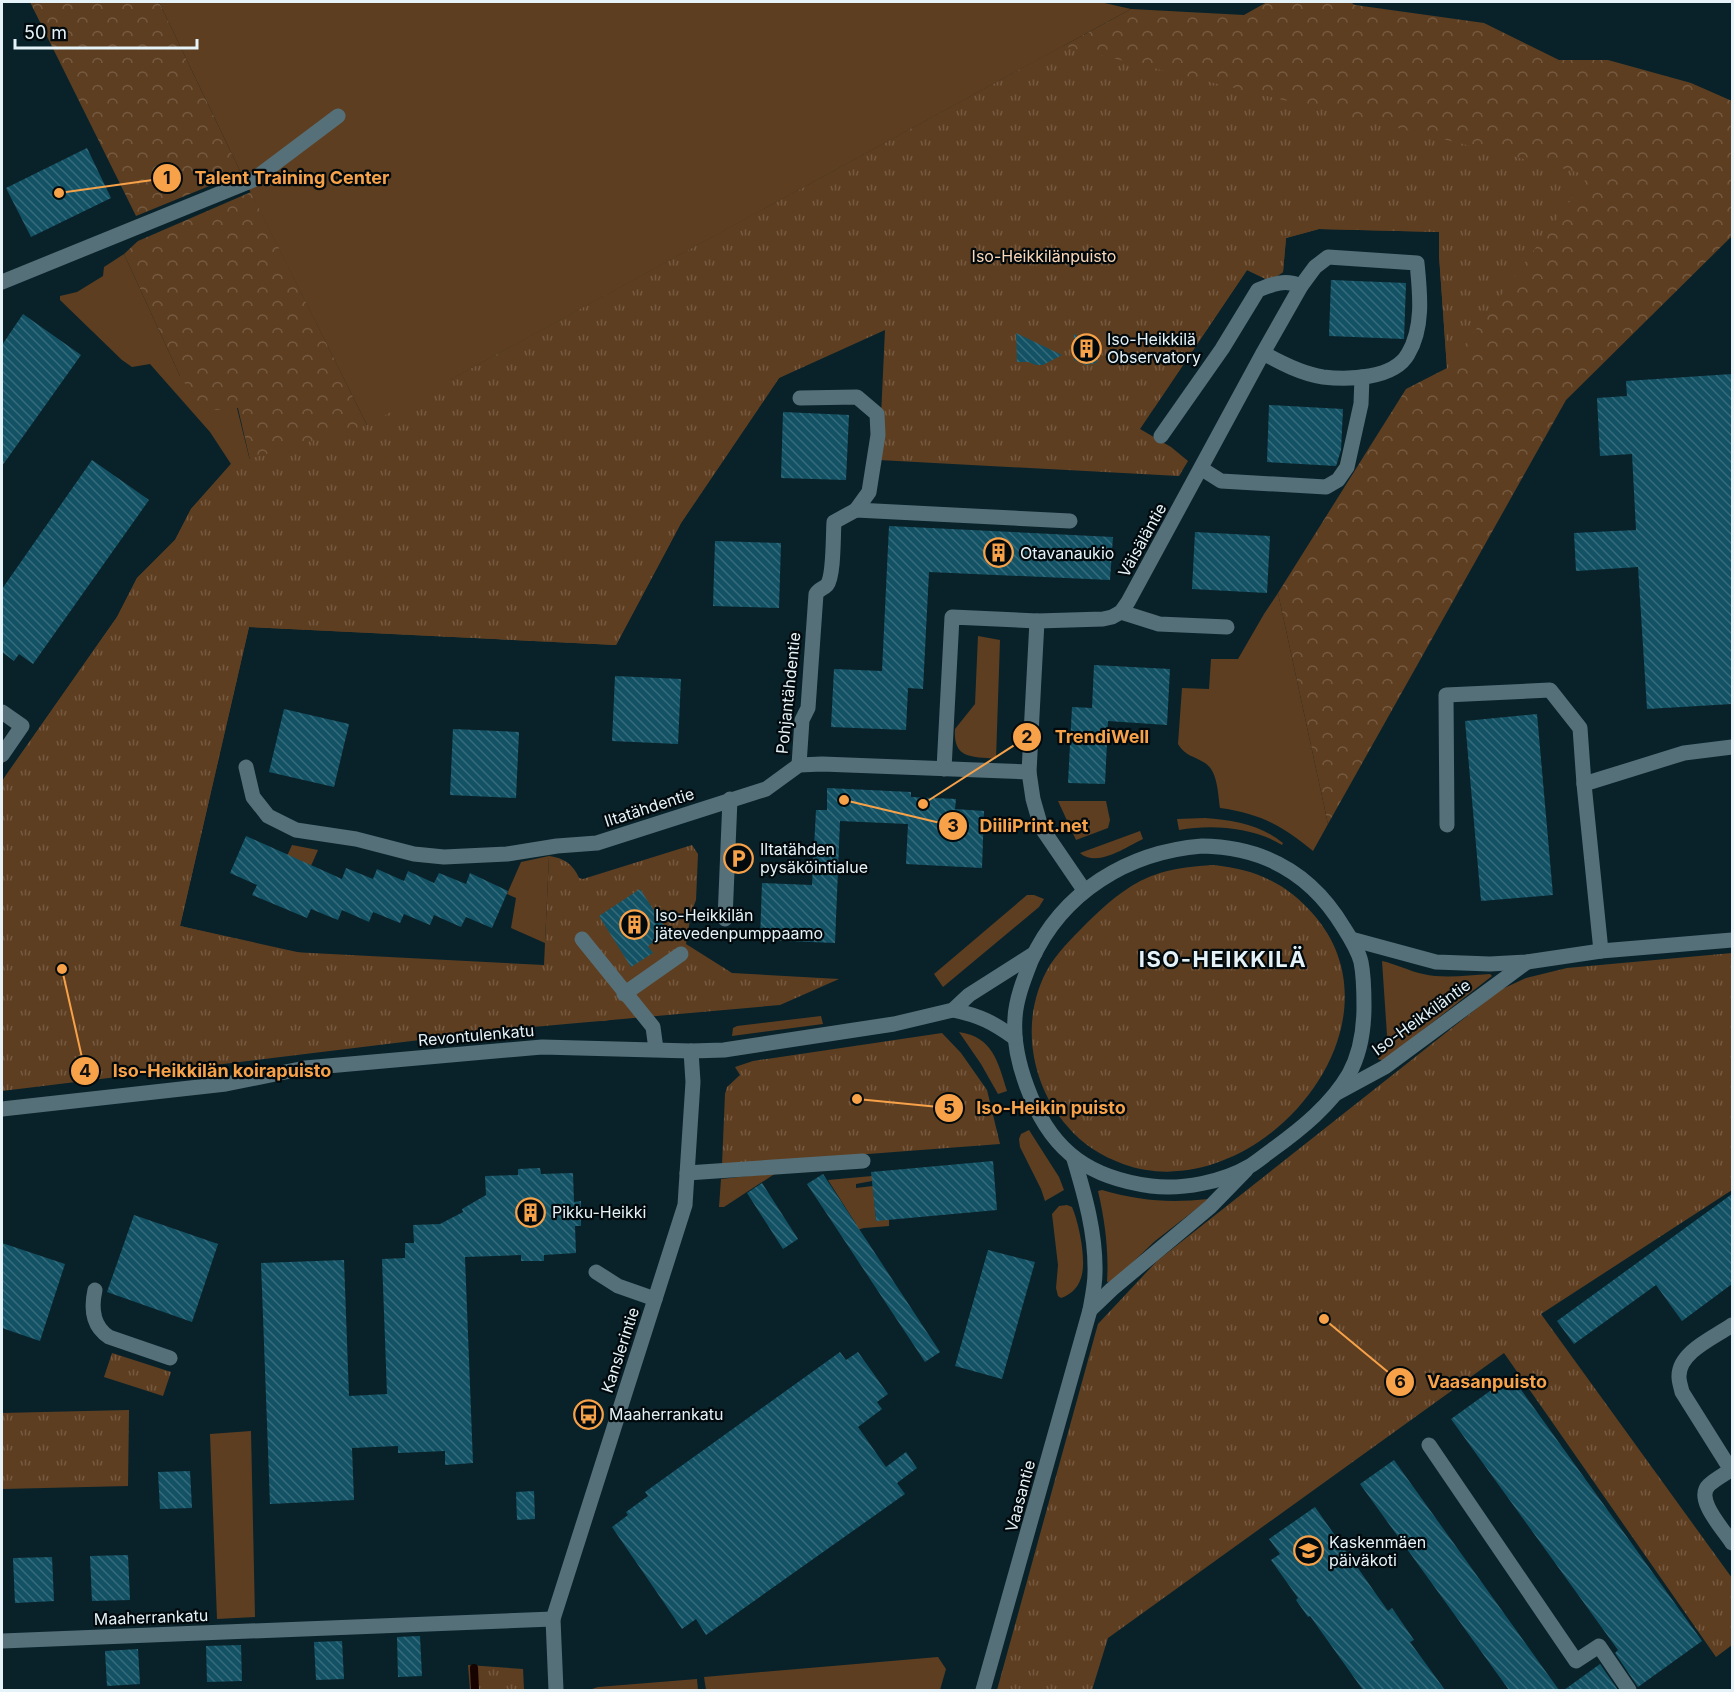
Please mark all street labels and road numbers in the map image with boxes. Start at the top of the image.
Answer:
street label: Väisäläntie [1114,500,1170,580]
street label: Pohjantähdentie [772,631,804,755]
street label: Iltatähdentie [601,783,697,831]
street label: Iso-Heikkiläntie [1368,975,1474,1059]
street label: Revontulenkatu [417,1020,535,1050]
street label: Kanslerintie [597,1305,643,1395]
street label: Vaasantie [1001,1458,1039,1534]
street label: Maaherrankatu [93,1605,209,1629]

